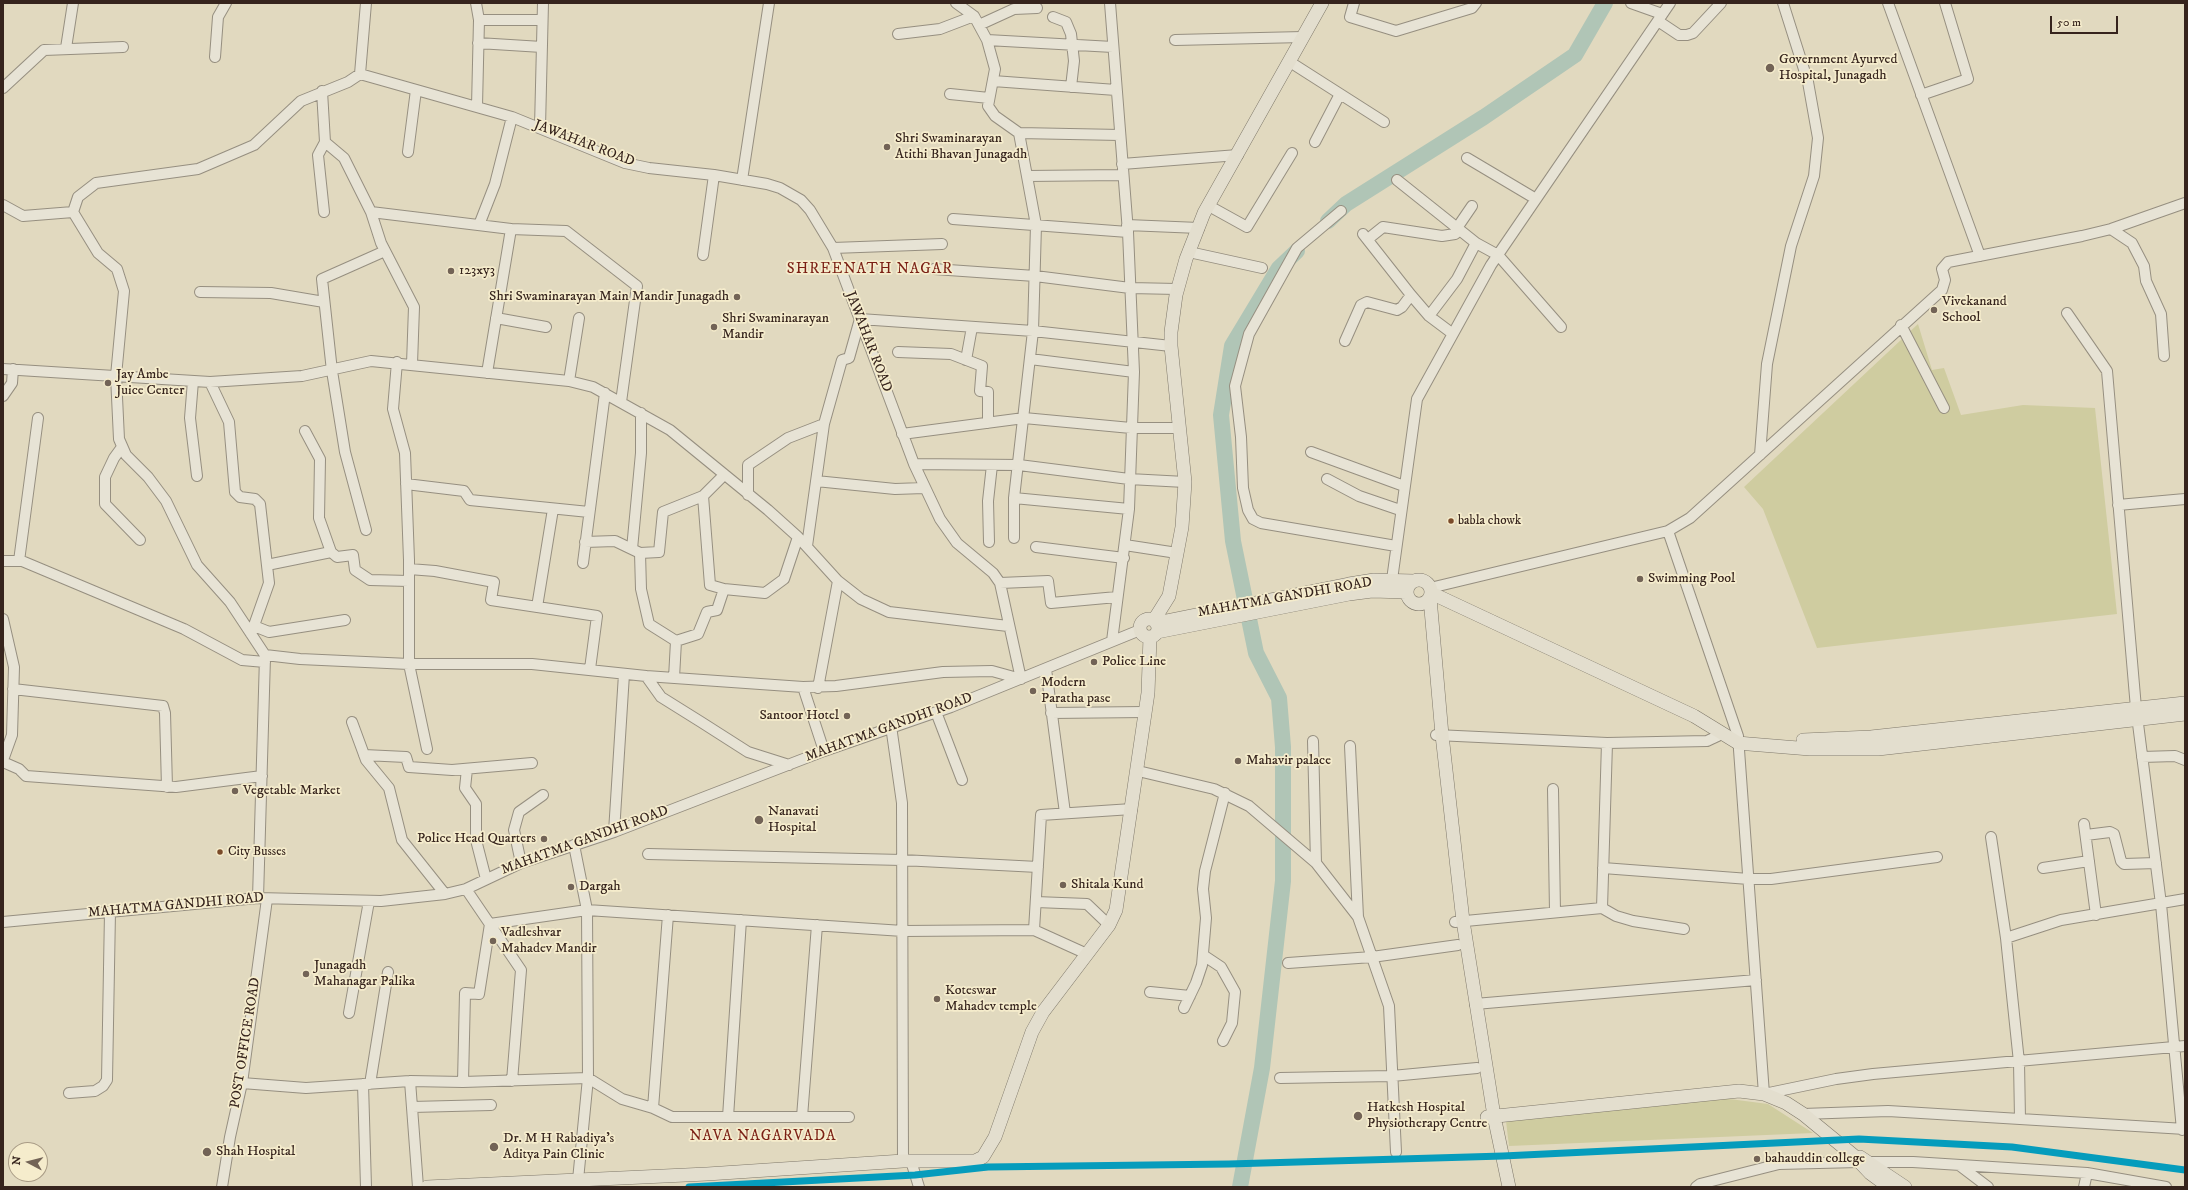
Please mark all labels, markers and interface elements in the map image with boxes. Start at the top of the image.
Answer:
scale bar [2052,8,2120,34]
text: 50 m [2057,15,2081,30]
place label: Government Ayurved Hospital, Junagadh [1779,52,1897,84]
marker: Government Ayurved Hospital, Junagadh [1764,62,1776,74]
street label: JAWAHAR ROAD [531,117,637,171]
place label: Shri Swaminarayan Atithi Bhavan Junagadh [895,131,1027,164]
marker: Shri Swaminarayan Atithi Bhavan Junagadh [882,142,892,152]
district label: SHREENATH NAGAR [787,261,953,279]
place label: 123xy3 [459,263,495,279]
marker: 123xy3 [446,266,456,276]
place label: Shri Swaminarayan Main Mandir Junagadh [489,289,729,305]
street label: JAWAHAR ROAD [841,289,895,395]
marker: Shri Swaminarayan Main Mandir Junagadh [732,292,742,302]
place label: Vivekanand School [1942,294,2007,326]
marker: Vivekanand School [1929,305,1939,315]
place label: Shri Swaminarayan Mandir [722,311,829,344]
marker: Shri Swaminarayan Mandir [709,322,719,332]
place label: Jay Ambe Juice Center [116,367,184,400]
marker: Jay Ambe Juice Center [103,378,113,388]
place label: babla chowk [1458,513,1521,529]
marker: babla chowk [1446,516,1456,526]
place label: Swimming Pool [1648,571,1735,587]
street label: MAHATMA GANDHI ROAD [1197,574,1373,622]
marker: Swimming Pool [1635,574,1645,584]
place label: Police Line [1102,654,1166,670]
marker: Police Line [1089,657,1099,667]
place label: Modern Paratha pase [1041,675,1110,708]
marker: Modern Paratha pase [1028,686,1038,696]
street label: MAHATMA GANDHI ROAD [803,690,975,766]
place label: Santoor Hotel [759,708,839,724]
marker: Santoor Hotel [842,711,852,721]
place label: Mahavir palace [1246,753,1331,769]
marker: Mahavir palace [1233,756,1243,766]
place label: Vegetable Market [243,783,340,799]
marker: Vegetable Market [230,786,240,796]
street label: MAHATMA GANDHI ROAD [499,803,671,879]
place label: Nanavati Hospital [768,804,819,836]
marker: Nanavati Hospital [753,814,765,826]
place label: Police Head Quarters [417,831,536,847]
marker: Police Head Quarters [539,834,549,844]
place label: City Busses [228,844,286,860]
marker: City Busses [215,847,225,857]
place label: Shitala Kund [1071,877,1144,893]
place label: Dargah [579,879,621,895]
marker: Shitala Kund [1058,880,1068,890]
marker: Dargah [566,882,576,892]
street label: MAHATMA GANDHI ROAD [87,890,265,922]
place label: Vadleshvar Mahadev Mandir [501,925,597,958]
marker: Vadleshvar Mahadev Mandir [488,936,498,946]
place label: Junagadh Mahanagar Palika [314,958,415,990]
marker: Junagadh Mahanagar Palika [301,969,311,979]
street label: POST OFFICE ROAD [227,976,265,1110]
place label: Koteswar Mahadev temple [945,983,1037,1016]
marker: Koteswar Mahadev temple [932,994,942,1004]
place label: Hatkesh Hospital Physiotherapy Centre [1367,1100,1487,1132]
marker: Hatkesh Hospital Physiotherapy Centre [1352,1110,1364,1122]
district label: NAVA NAGARVADA [690,1128,836,1146]
place label: Dr. M H Rabadiya's Aditya Pain Clinic [503,1131,614,1164]
marker: Dr. M H Rabadiya's Aditya Pain Clinic [488,1141,500,1153]
north arrow [8,1142,48,1182]
place label: Shah Hospital [216,1144,295,1160]
marker: Shah Hospital [201,1146,213,1158]
place label: bahauddin college [1765,1151,1865,1167]
marker: bahauddin college [1752,1154,1762,1164]
text: N [10,1155,25,1166]

